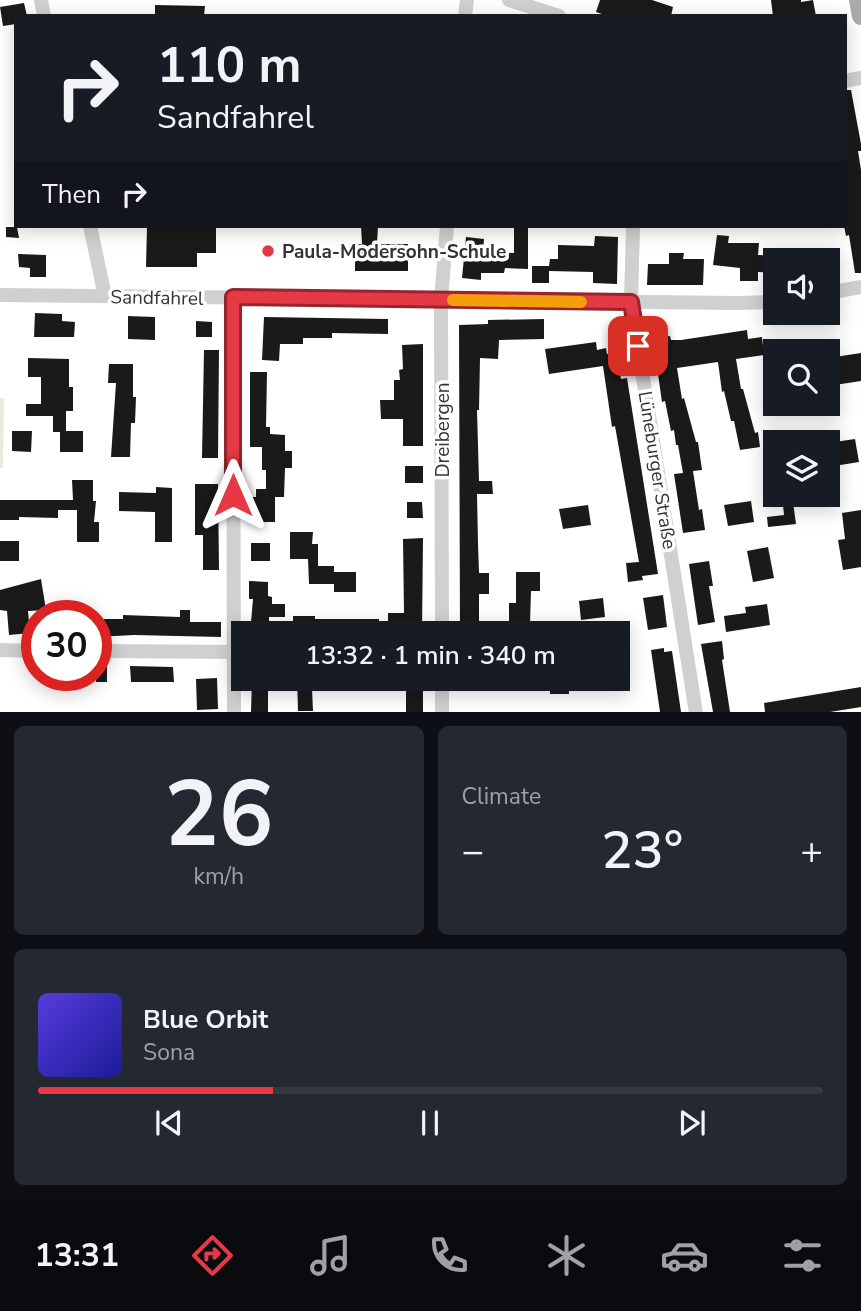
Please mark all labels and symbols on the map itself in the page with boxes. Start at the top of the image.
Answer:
place label: Paula-Modersohn-Schule [282,239,506,265]
marker: Paula-Modersohn-Schule [260,243,276,259]
street label: Sandfahrel [110,284,204,312]
pin [608,316,668,376]
street label: Dreibergen [430,382,456,478]
street label: Lüneburger Straße [632,389,682,551]
position arrow [196,458,270,532]
speed limit sign: 30 [21,600,112,691]

